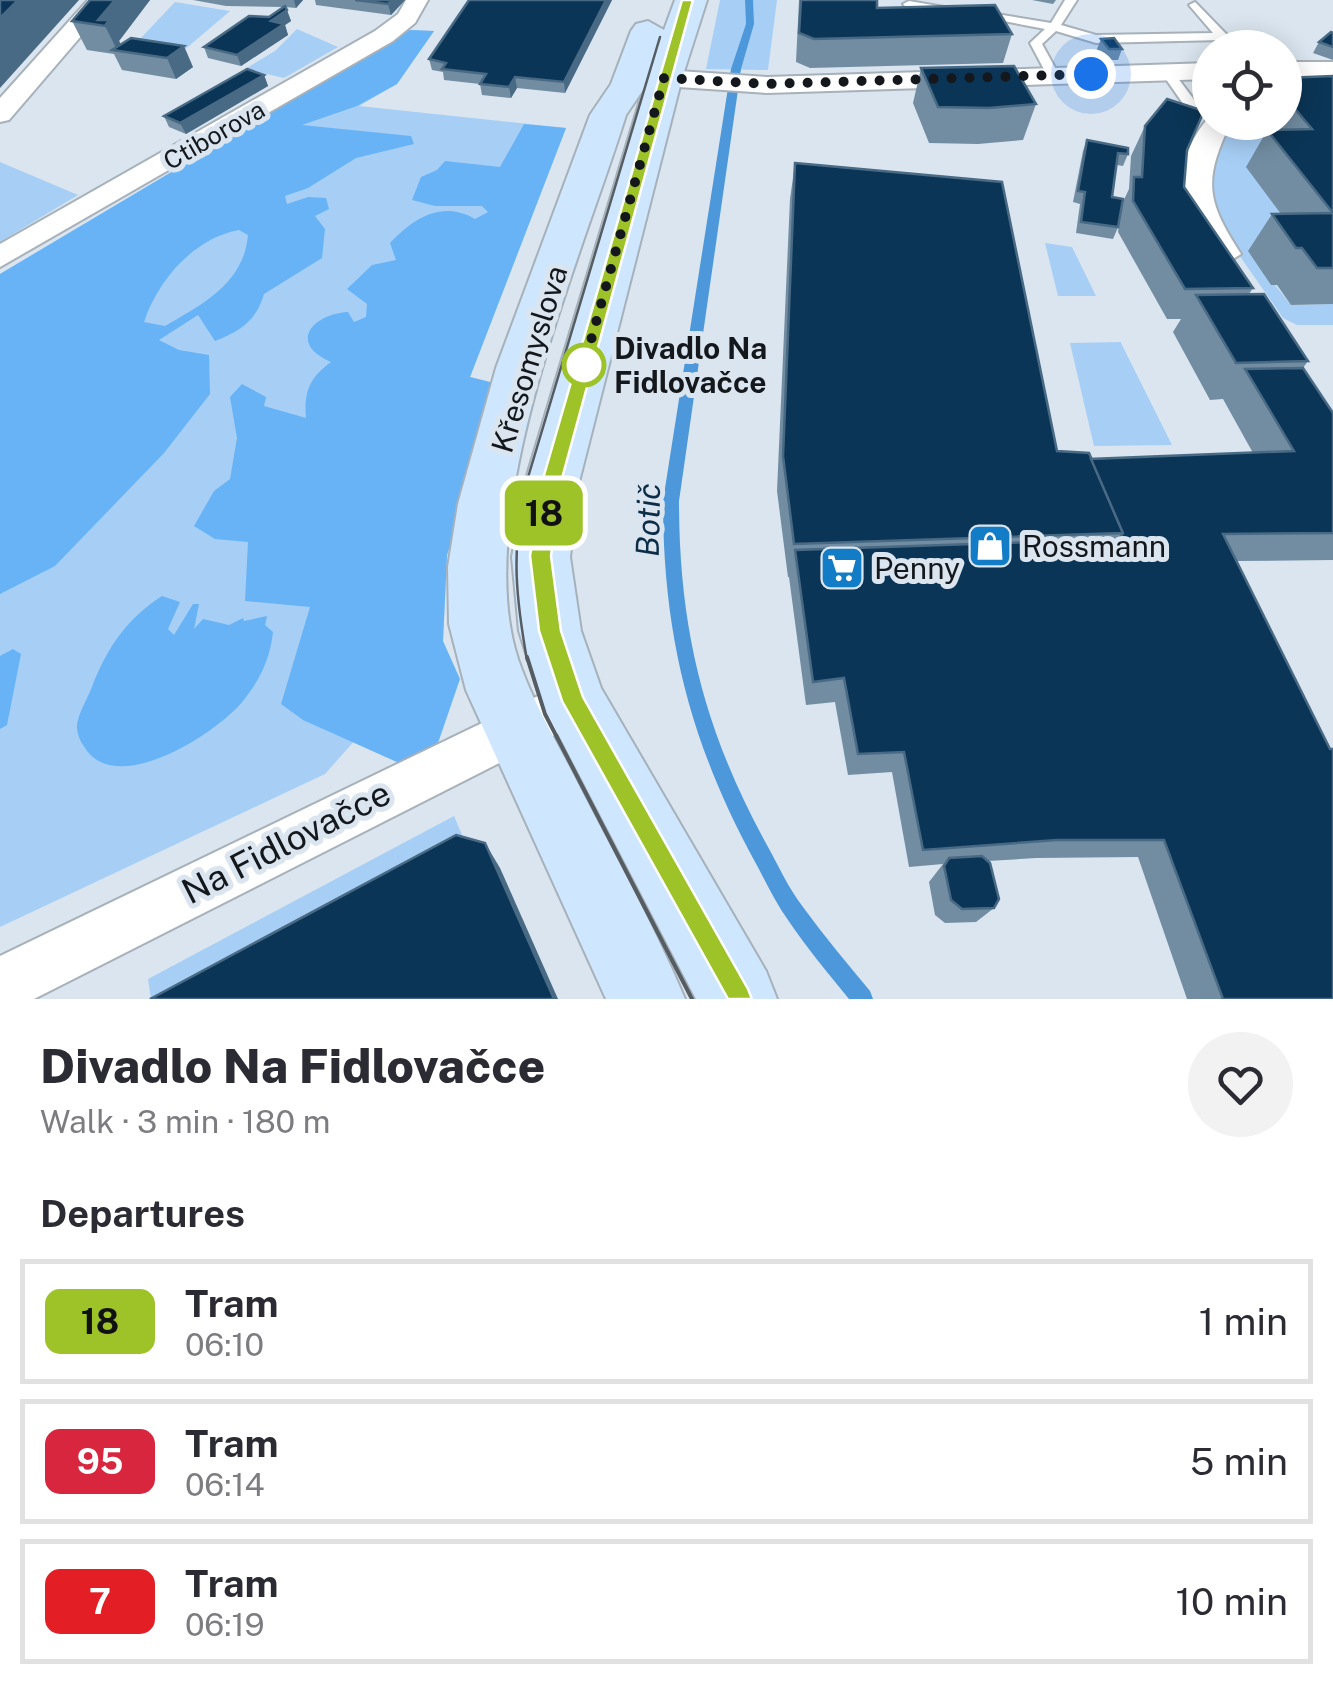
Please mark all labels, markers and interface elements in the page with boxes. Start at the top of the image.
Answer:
map controls [1192,30,1302,140]
button: locate [1192,30,1302,140]
your location [1066,49,1116,99]
street label: Ctiborova [158,94,270,176]
street label: Křesomyslova [483,261,575,457]
place label: Divadlo Na Fidlovačce [614,330,767,400]
marker: Divadlo Na Fidlovačce [563,344,605,386]
line badge: 18 [499,480,589,546]
water label: Botič [629,483,667,557]
text: 18 [525,493,563,534]
shop icon: Rossmann [967,523,1013,569]
place label: Rossmann [1022,528,1166,564]
supermarket icon: Penny [819,545,865,591]
place label: Penny [874,550,960,586]
street label: Na Fidlovačce [175,772,397,912]
button: heart [1188,1032,1293,1137]
text: Divadlo Na Fidlovačce [40,1037,545,1094]
text: Walk · 3 min · 180 m [40,1103,330,1140]
text: Departures [40,1191,245,1236]
text: Tram [185,1281,279,1326]
text: 1 min [1199,1299,1288,1344]
text: 18 [81,1301,119,1342]
text: 06:10 [185,1326,264,1363]
text: Tram [185,1421,279,1466]
text: 5 min [1190,1439,1288,1484]
text: 95 [77,1441,123,1482]
text: 06:14 [185,1466,265,1503]
text: Tram [185,1561,279,1606]
text: 10 min [1176,1579,1288,1624]
text: 7 [89,1581,111,1622]
text: 06:19 [185,1606,265,1643]

